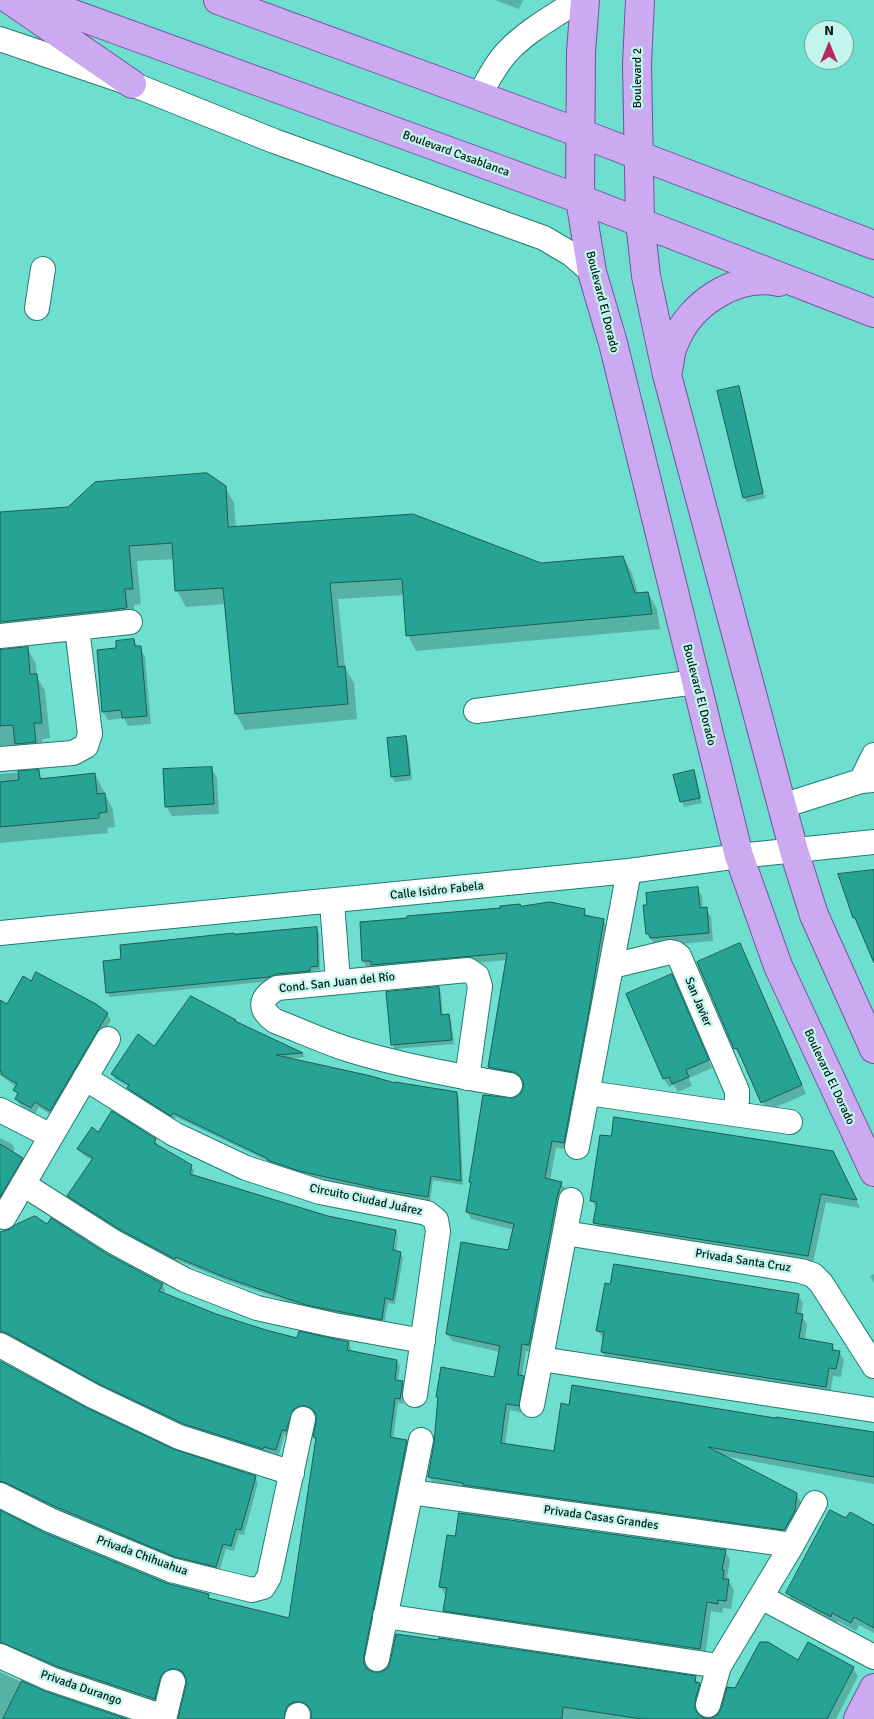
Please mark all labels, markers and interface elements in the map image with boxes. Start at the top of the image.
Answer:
north arrow [804,20,854,70]
text: N [824,22,834,39]
street label: Boulevard 2 [631,48,645,108]
street label: Boulevard Casablanca [400,128,512,180]
street label: Boulevard El Dorado [582,250,622,354]
street label: Boulevard El Dorado [679,643,719,747]
street label: Calle Isidro Fabela [389,879,485,903]
street label: Cond. San Juan del Río [278,970,396,996]
street label: San Javier [681,975,715,1029]
street label: Boulevard El Dorado [800,1027,858,1127]
street label: Circuito Ciudad Juárez [308,1181,424,1219]
street label: Privada Santa Cruz [694,1246,792,1276]
street label: Privada Casas Grandes [543,1503,659,1533]
street label: Privada Chihuahua [94,1533,190,1579]
street label: Privada Durango [39,1667,123,1709]

